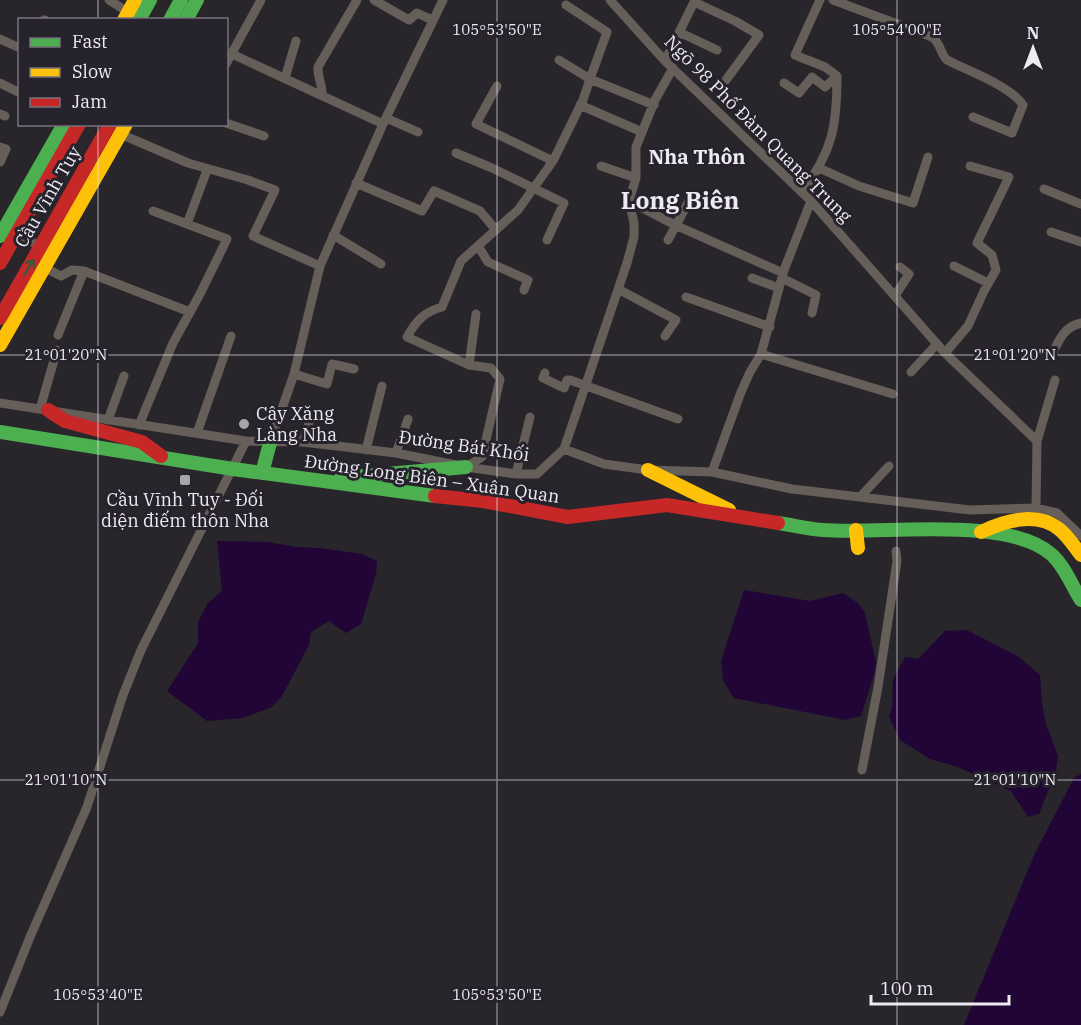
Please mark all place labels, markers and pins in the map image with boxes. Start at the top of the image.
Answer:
place label: Cây Xăng Làng Nha [256,402,337,446]
marker: Cây Xăng Làng Nha [237,417,251,431]
marker: Cầu Vĩnh Tuy - Đối diện điếm thôn Nha [178,473,192,487]
place label: Cầu Vĩnh Tuy - Đối diện điếm thôn Nha [101,488,269,532]

